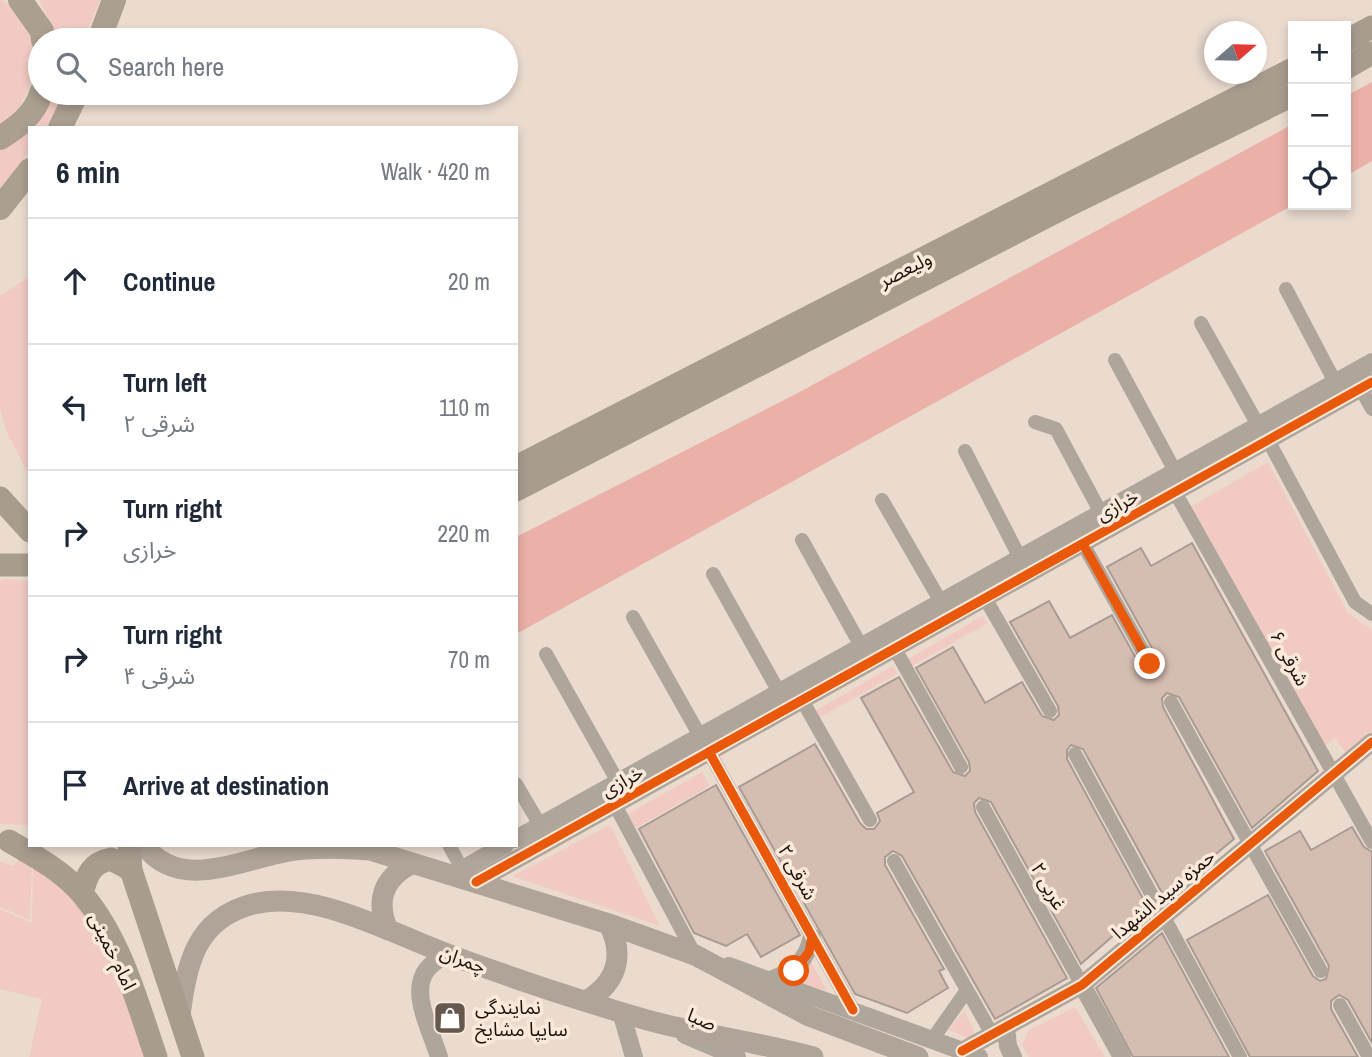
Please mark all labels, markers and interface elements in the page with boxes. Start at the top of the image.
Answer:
north arrow [1204,21,1267,84]
map controls [1288,21,1351,210]
button: + [1288,21,1351,84]
search box [28,28,518,105]
icon: search [52,48,90,86]
text: Search here [108,49,224,84]
button: − [1288,84,1351,147]
button: locate [1288,147,1351,210]
text: 6 min [56,152,120,192]
text: Walk · 420 m [381,156,490,187]
street label: ولیعصر [873,245,936,294]
icon: ahead [56,262,94,300]
text: Continue [123,264,215,299]
text: 20 m [448,266,490,297]
text: Turn left [123,365,207,400]
icon: left [56,388,94,426]
text: 110 m [439,392,490,423]
text: ۲ شرقی [123,408,195,439]
street label: خرازی [1091,483,1143,527]
text: Turn right [123,491,222,526]
icon: right [56,514,94,552]
text: 220 m [438,518,490,549]
text: خرازی [123,534,176,565]
text: Turn right [123,617,222,652]
street label: ۶ شرقی [1264,626,1316,690]
icon: right [56,640,94,678]
text: 70 m [448,644,490,675]
route end [1134,648,1165,679]
text: ۴ شرقی [123,660,195,691]
street label: خرازی [596,759,648,803]
icon: arrive [56,766,94,804]
text: Arrive at destination [123,768,329,803]
street label: ۲ شرقی [772,840,824,904]
street label: حمزه سید الشهدا [1106,843,1220,945]
street label: ۲ غربی [1025,857,1073,915]
street label: امام خمینی [81,908,143,995]
street label: چمران [437,939,489,979]
route start [778,955,809,986]
place label: نمایندگی سایپا مشایخ [475,994,568,1044]
shop icon: نمایندگی سایپا مشایخ [431,999,469,1037]
street label: صبا [683,1001,721,1037]

